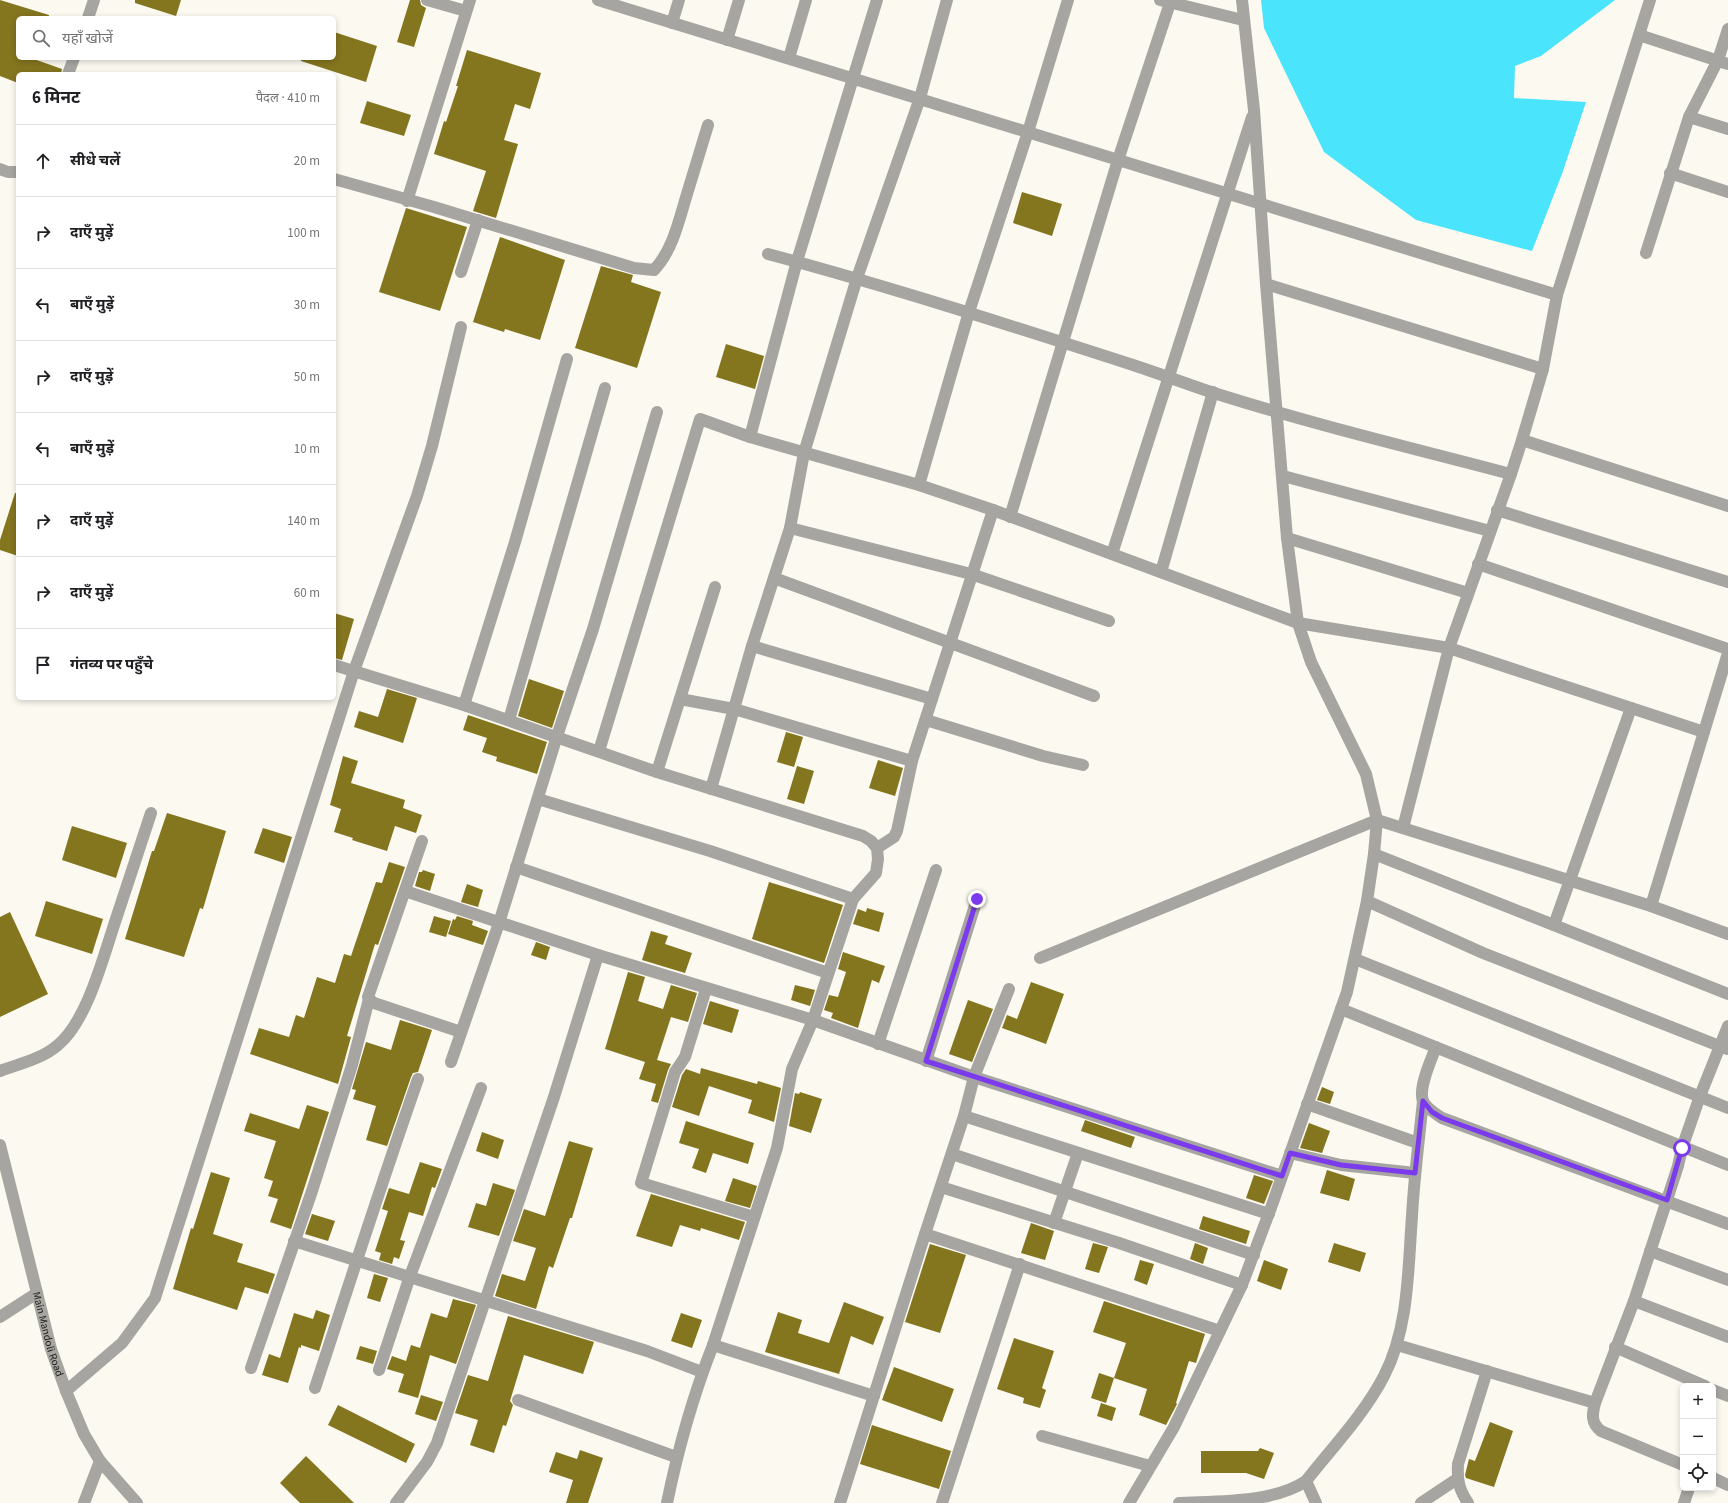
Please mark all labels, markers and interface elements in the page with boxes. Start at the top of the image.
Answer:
search box [16,16,336,60]
icon: search [30,27,52,49]
text: यहाँ खोजें [62,28,113,49]
text: 6 मिनट [32,86,80,110]
text: पैदल · 410 m [256,89,320,107]
icon: ahead [32,150,54,172]
text: सीधे चलें [70,150,120,171]
text: 20 m [294,152,320,170]
icon: right [32,222,54,244]
text: दाएँ मुड़ें [70,222,113,243]
text: 100 m [287,224,320,242]
icon: left [32,294,54,316]
text: बाएँ मुड़ें [70,294,114,315]
text: 30 m [294,296,320,314]
icon: right [32,366,54,388]
text: दाएँ मुड़ें [70,366,113,387]
text: 50 m [294,368,320,386]
icon: left [32,438,54,460]
text: बाएँ मुड़ें [70,438,114,459]
text: 10 m [294,440,320,458]
icon: right [32,510,54,532]
text: दाएँ मुड़ें [70,510,113,531]
text: 140 m [287,512,320,530]
icon: right [32,582,54,604]
text: दाएँ मुड़ें [70,582,113,603]
text: 60 m [294,584,320,602]
icon: arrive [32,654,54,676]
text: गंतव्य पर पहुँचे [70,654,153,675]
route end [968,890,986,908]
route start [1673,1139,1691,1157]
street label: Main Mandoli Road [29,1290,67,1379]
map controls [1680,1383,1716,1491]
button: + [1680,1383,1716,1419]
button: − [1680,1419,1716,1455]
button: locate [1680,1455,1716,1491]

